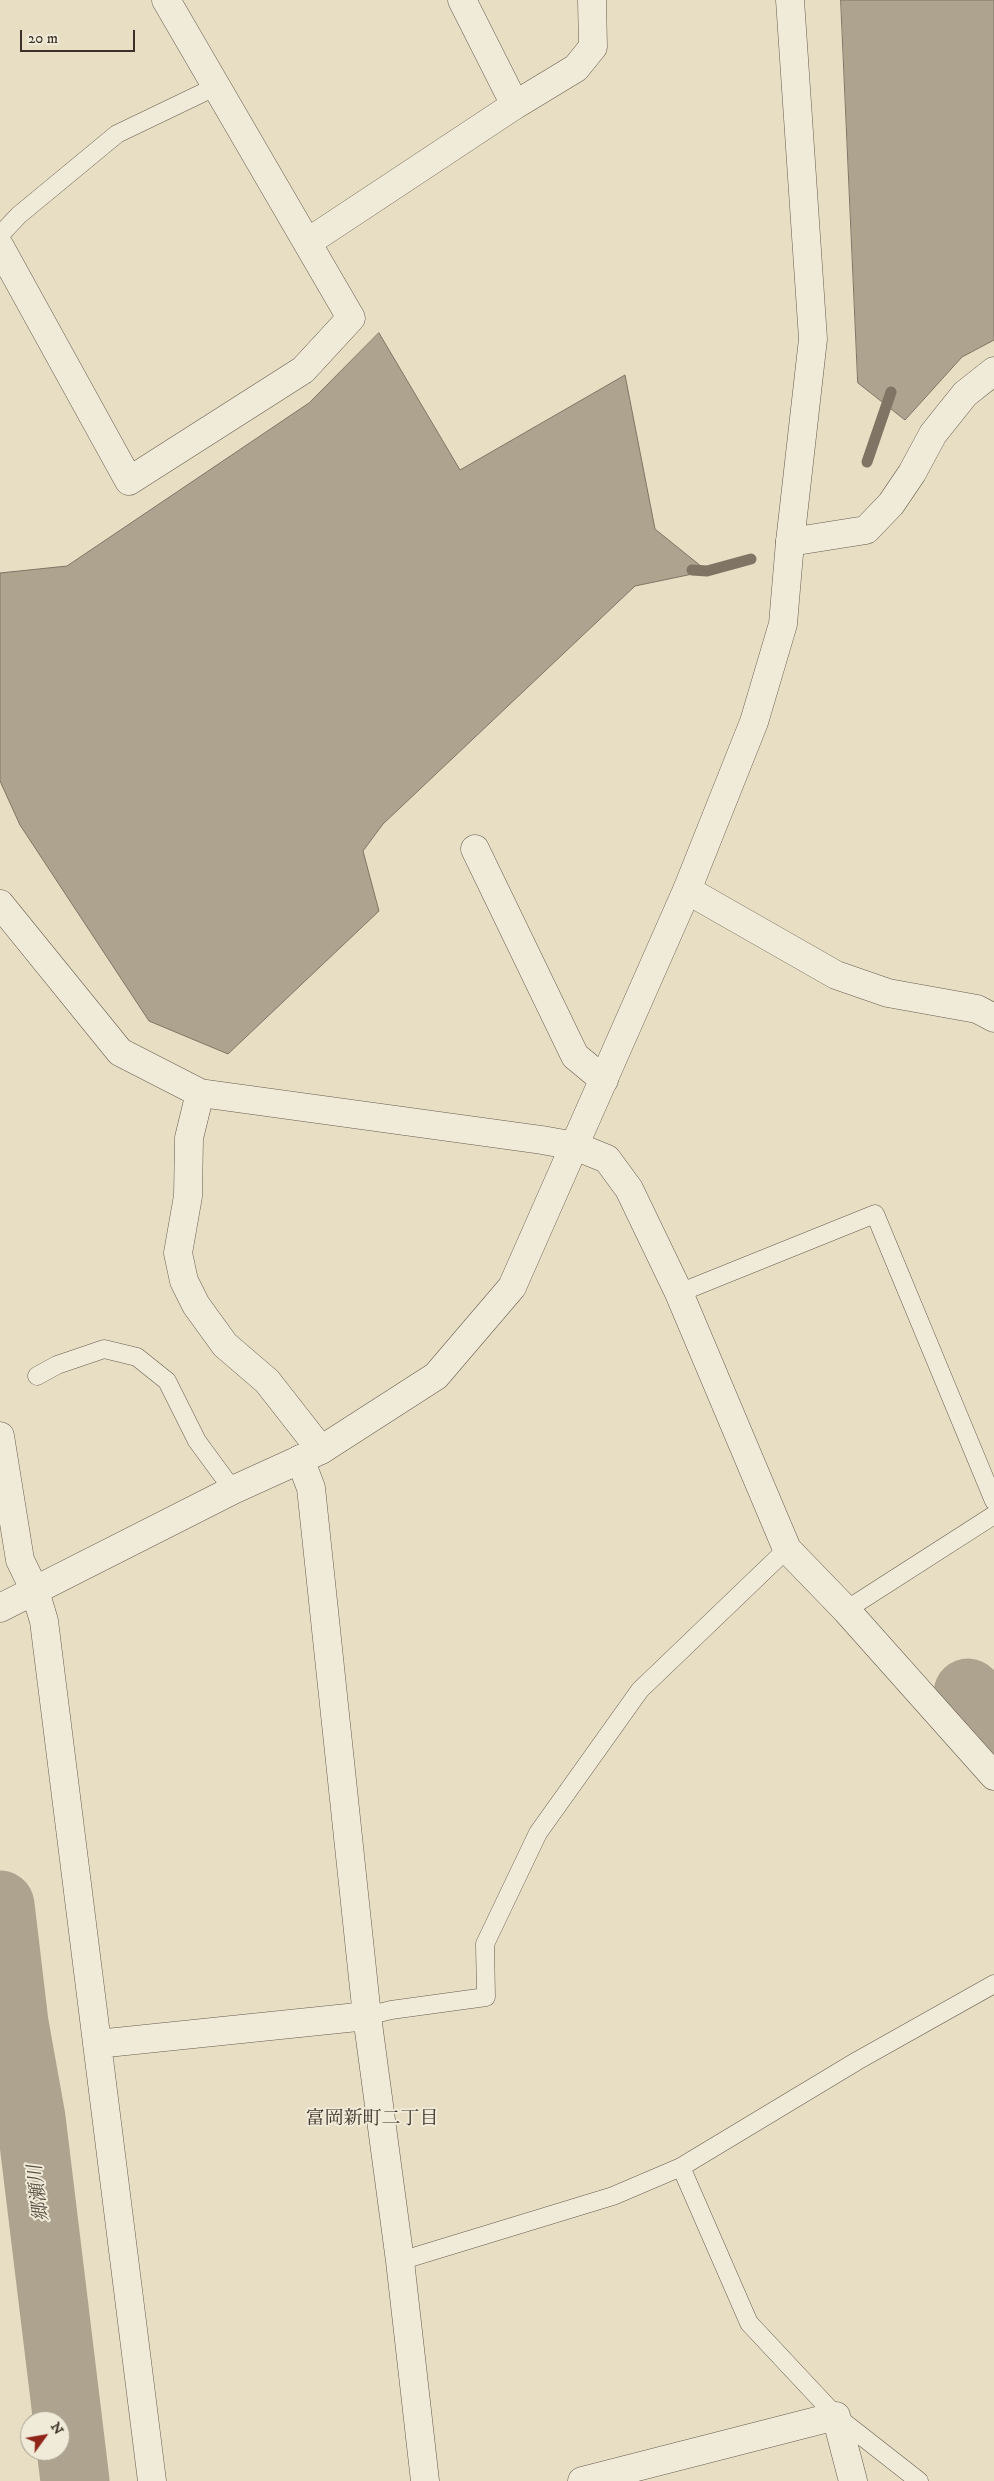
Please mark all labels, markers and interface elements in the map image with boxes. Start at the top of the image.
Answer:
scale bar [22,20,138,52]
text: 20 m [28,29,58,48]
district label: 富岡新町二丁目 [306,2109,438,2131]
water label: 郷瀬川 [25,2163,55,2223]
north arrow [20,2411,70,2461]
text: N [46,2419,68,2438]

